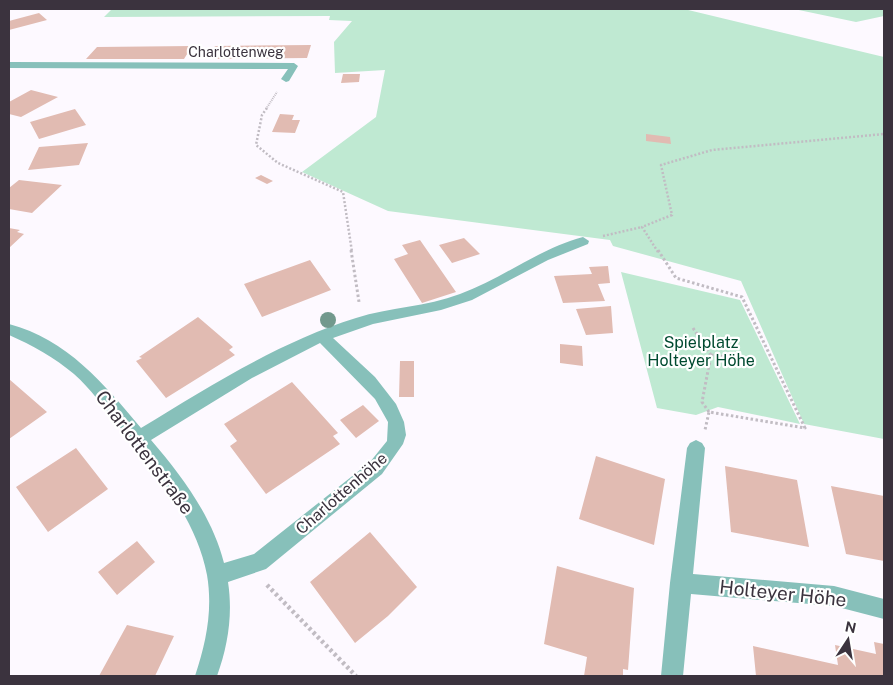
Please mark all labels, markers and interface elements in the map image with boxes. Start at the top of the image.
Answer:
street label: Charlottenweg [188,44,284,60]
park label: Spielplatz Holteyer Höhe [647,333,755,370]
street label: Charlottenstraße [91,386,199,518]
street label: Charlottenhöhe [292,449,391,538]
street label: Holteyer Höhe [718,575,848,611]
north arrow [823,615,873,665]
text: N [844,618,858,636]

